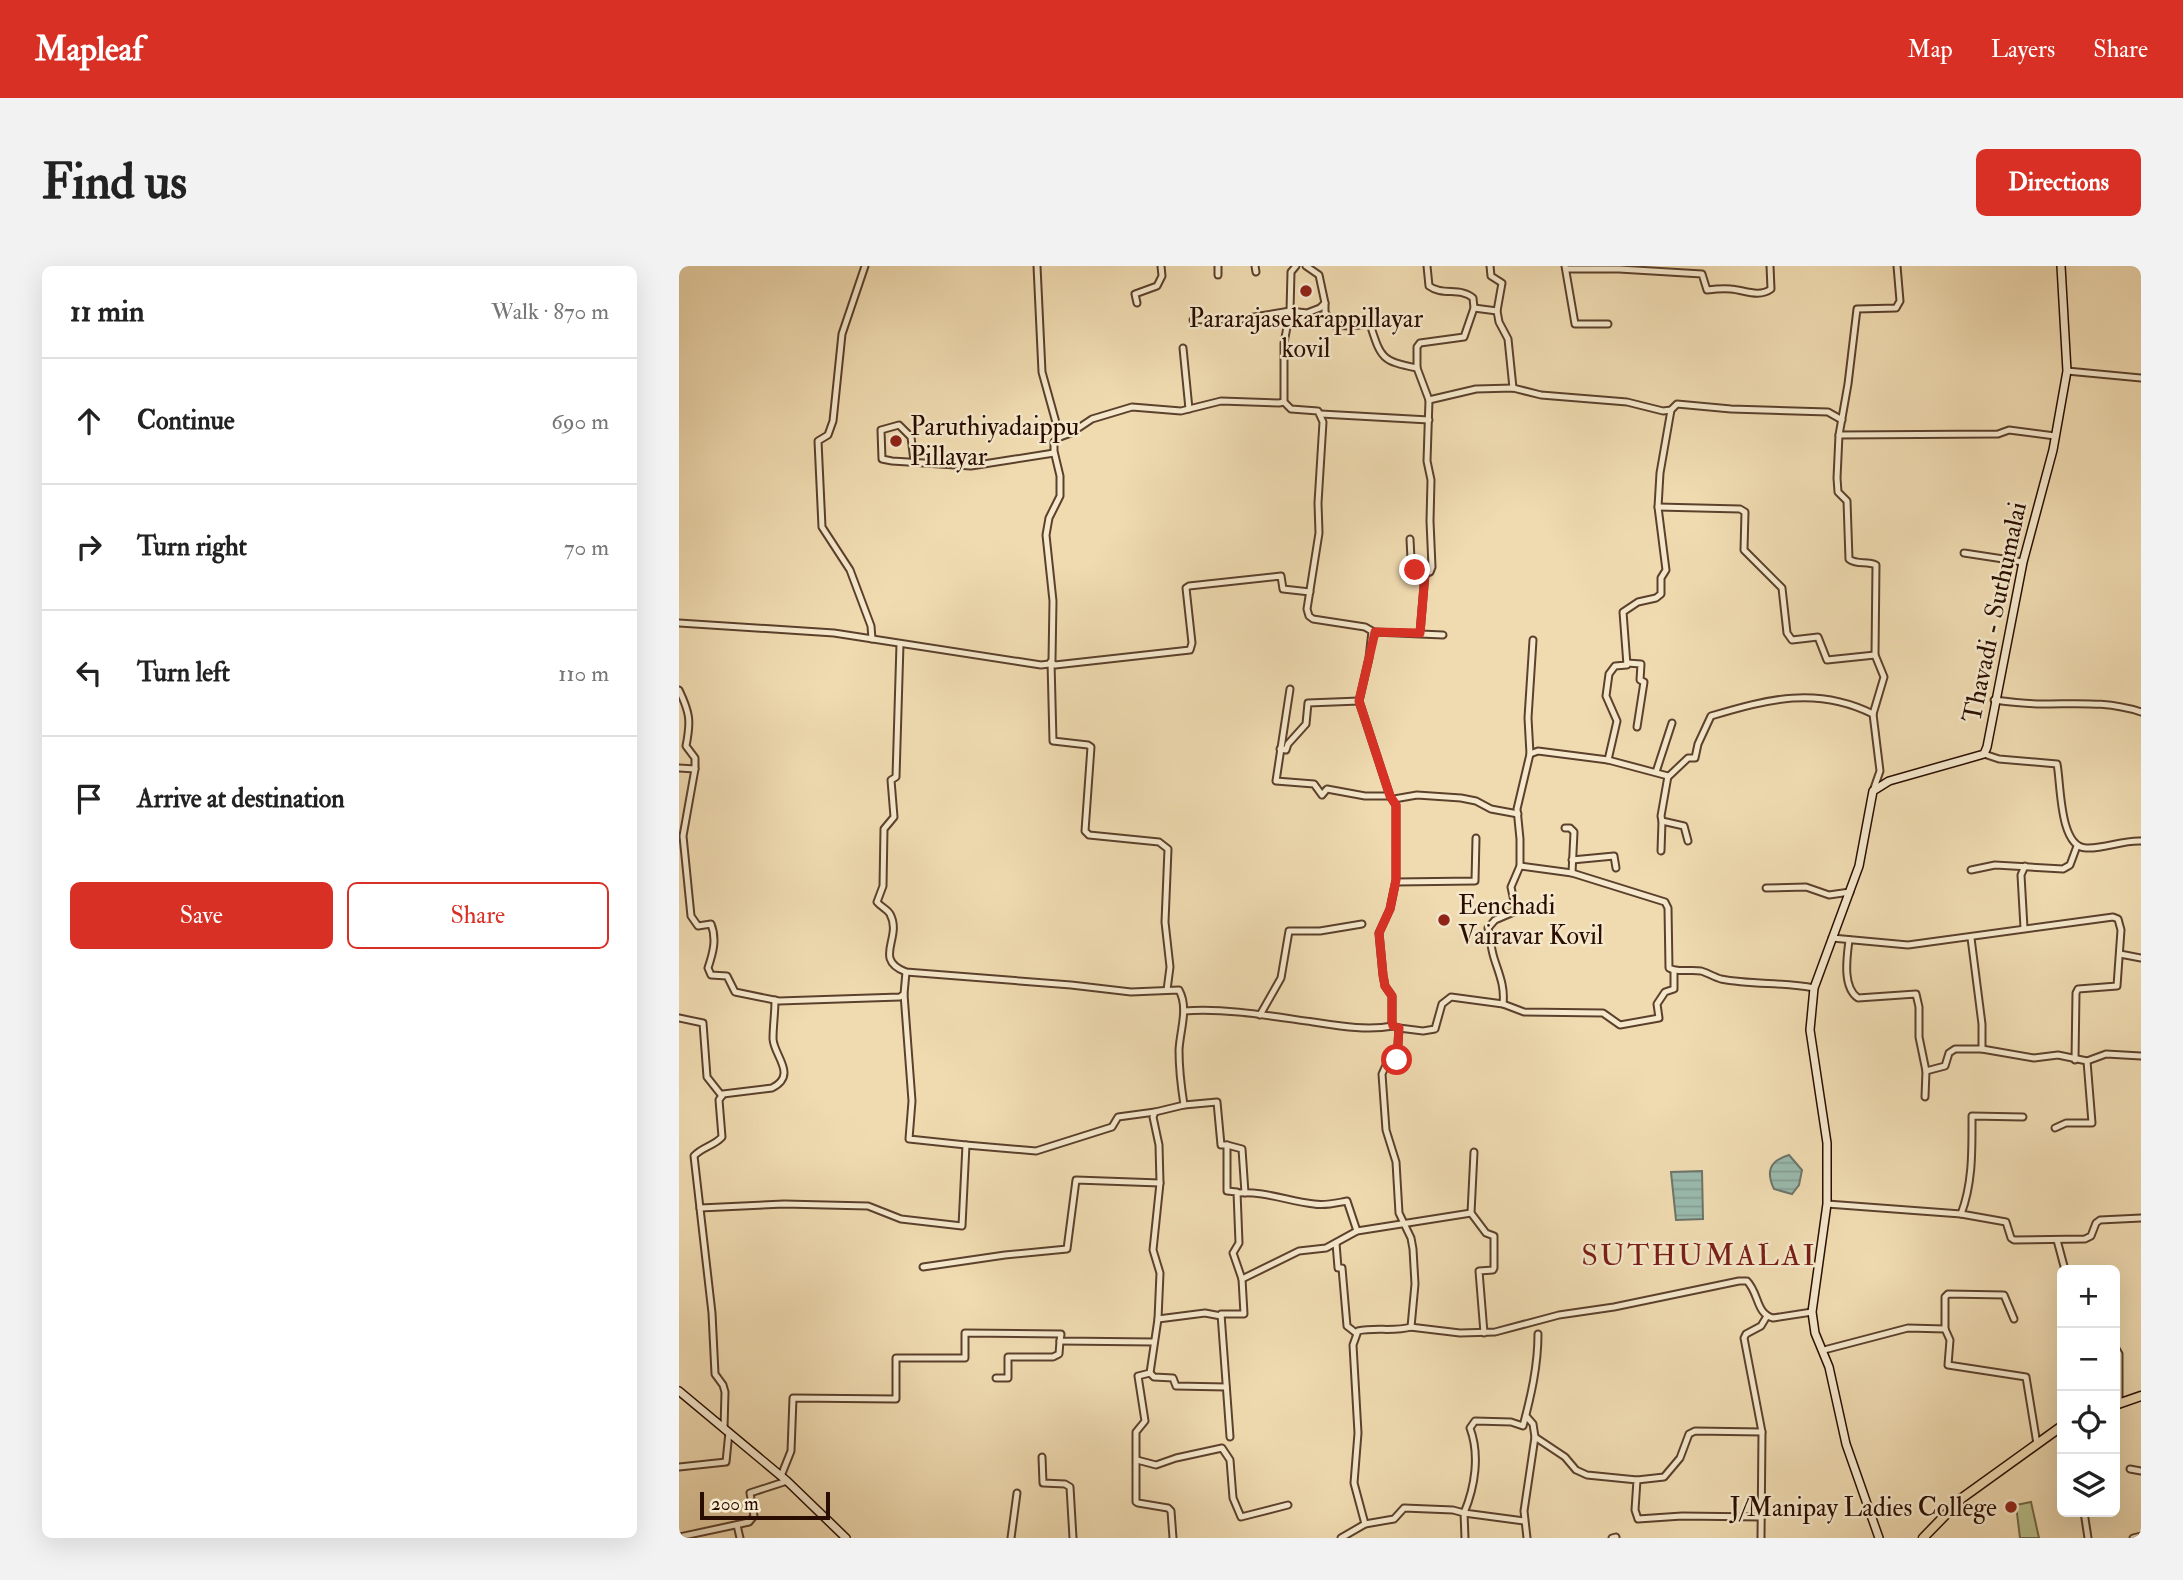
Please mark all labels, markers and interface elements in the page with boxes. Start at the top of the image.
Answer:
text: Mapleaf [35,29,143,70]
text: Map [1908,34,1953,65]
text: Layers [1991,34,2055,65]
text: Share [2093,34,2148,65]
button: Directions [1976,149,2141,216]
text: Find us [42,152,187,213]
marker: Pararajasekarappillayar kovil [1298,283,1314,299]
text: 11 min [70,293,144,330]
text: Walk · 870 m [491,297,609,326]
place label: Pararajasekarappillayar kovil [1189,303,1423,365]
icon: ahead [70,402,108,440]
text: Continue [137,405,235,437]
text: 690 m [551,407,609,436]
place label: Paruthiyadaippu Pillayar [910,411,1079,473]
marker: Paruthiyadaippu Pillayar [888,433,904,449]
street label: Thavadi - Suthumalai [1956,499,2034,726]
icon: right [70,528,108,566]
text: Turn right [137,531,247,563]
text: 70 m [564,533,609,562]
route end [1399,554,1430,585]
icon: left [70,654,108,692]
text: Turn left [137,657,230,689]
text: 110 m [558,659,609,688]
icon: arrive [70,780,108,818]
text: Arrive at destination [137,783,345,815]
button: Save [70,882,333,949]
button: Share [347,882,609,949]
place label: Eenchadi Vairavar Kovil [1458,890,1604,952]
marker: Eenchadi Vairavar Kovil [1436,912,1452,928]
route start [1381,1044,1412,1075]
district label: SUTHUMALAI [1581,1237,1817,1274]
map controls [2057,1265,2120,1517]
button: + [2057,1265,2120,1328]
button: − [2057,1328,2120,1391]
button: locate [2057,1391,2120,1454]
button: layers [2057,1454,2120,1517]
scale bar [700,1489,829,1521]
text: 200 m [711,1492,759,1516]
place label: J/Manipay Ladies College [1729,1492,1997,1525]
marker: J/Manipay Ladies College [2003,1499,2019,1515]

